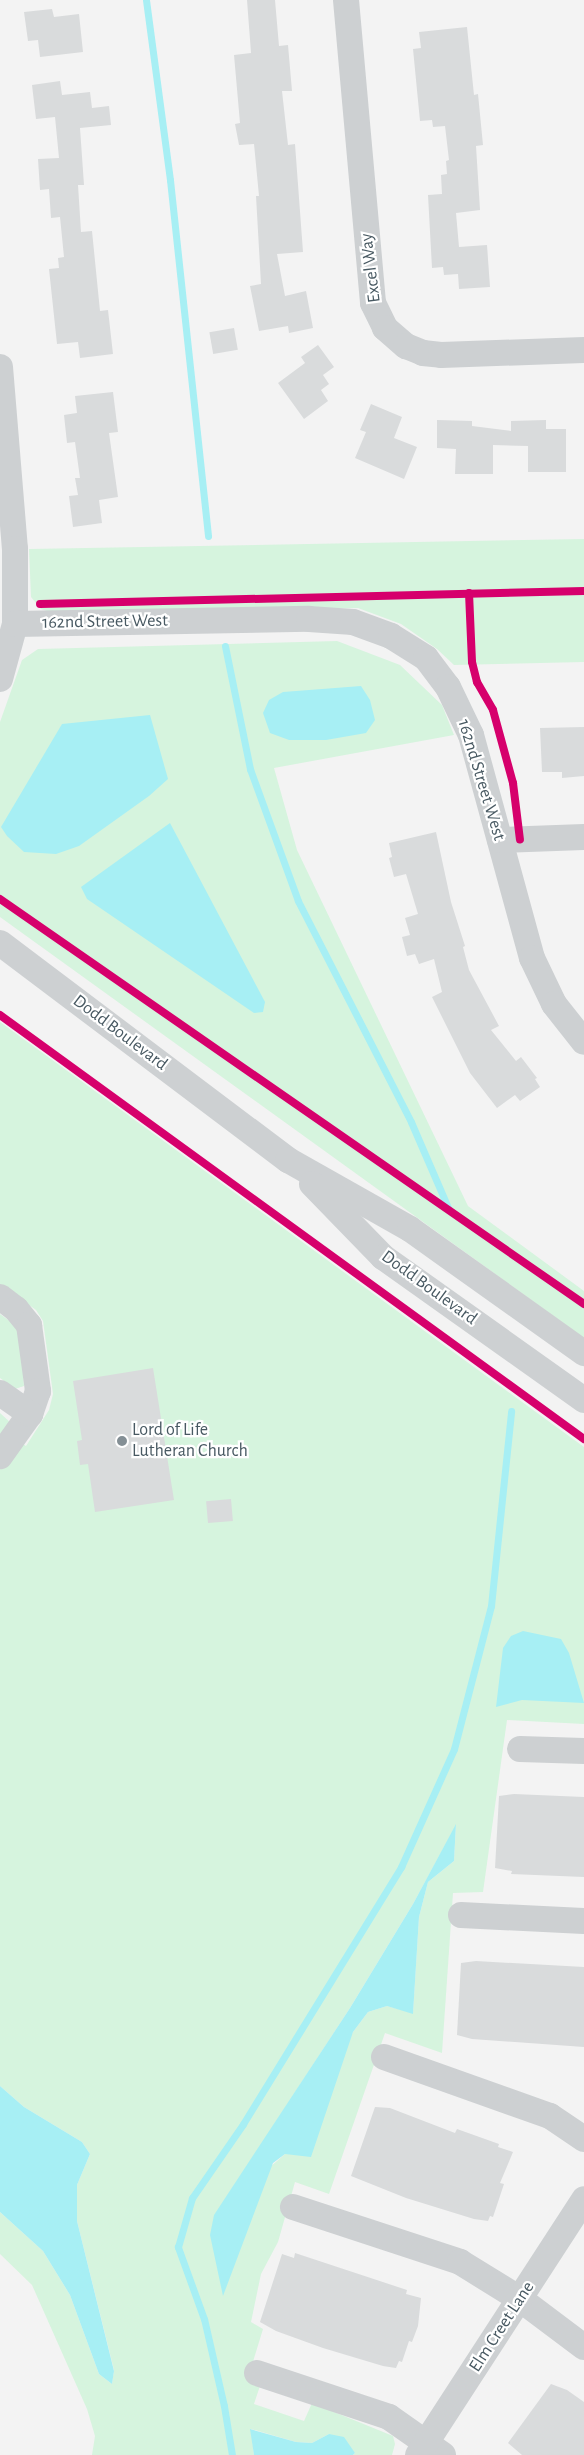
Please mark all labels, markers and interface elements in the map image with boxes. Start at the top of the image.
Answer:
street label: Excel Way [356,232,386,304]
street label: 162nd Street West [42,610,168,634]
street label: 162nd Street West [452,717,510,843]
street label: Dodd Boulevard [68,990,172,1076]
street label: Dodd Boulevard [377,1246,481,1330]
place label: Lord of Life Lutheran Church [132,1420,248,1462]
marker: Lord of Life Lutheran Church [116,1435,128,1447]
street label: Elm Creet Lane [465,2278,539,2376]

